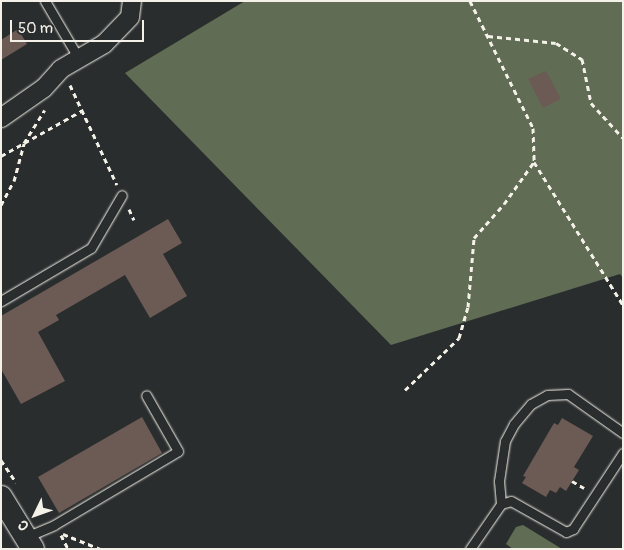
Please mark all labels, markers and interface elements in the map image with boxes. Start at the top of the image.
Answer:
scale bar [12,10,146,42]
text: 50 m [18,19,53,38]
north arrow [10,490,60,540]
text: С [14,516,33,534]

